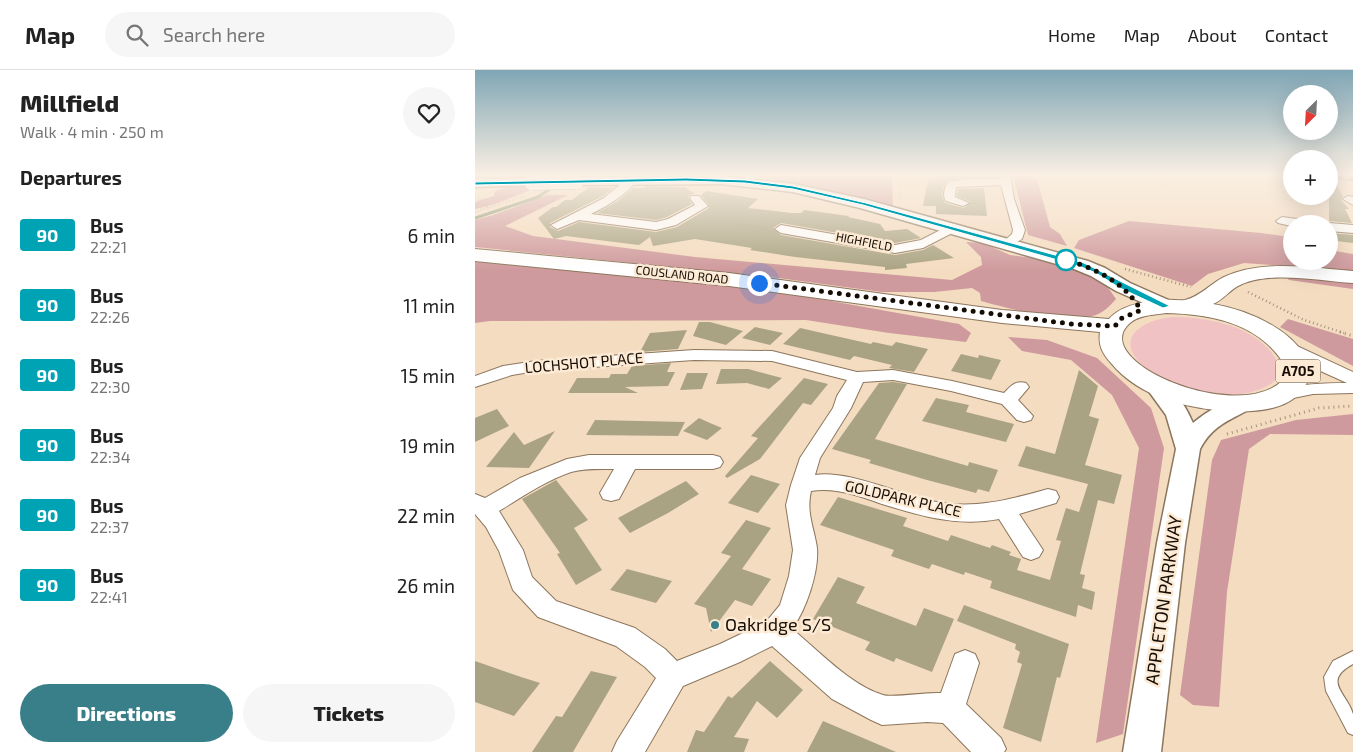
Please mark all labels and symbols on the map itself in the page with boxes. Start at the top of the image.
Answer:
north arrow [1283,85,1337,140]
street label: HIGHFIELD [835,229,894,253]
unlabelled marker [1055,249,1077,271]
street label: COUSLAND ROAD [635,262,729,286]
your location [747,271,772,296]
street label: LOCHSHOT PLACE [524,348,644,376]
road number: A705 [1275,360,1321,382]
street label: GOLDPARK PLACE [843,476,963,520]
street label: APPLETON PARKWAY [1140,513,1186,686]
place label: Oakridge S/S [725,613,831,635]
marker: Oakridge S/S [709,619,721,631]

